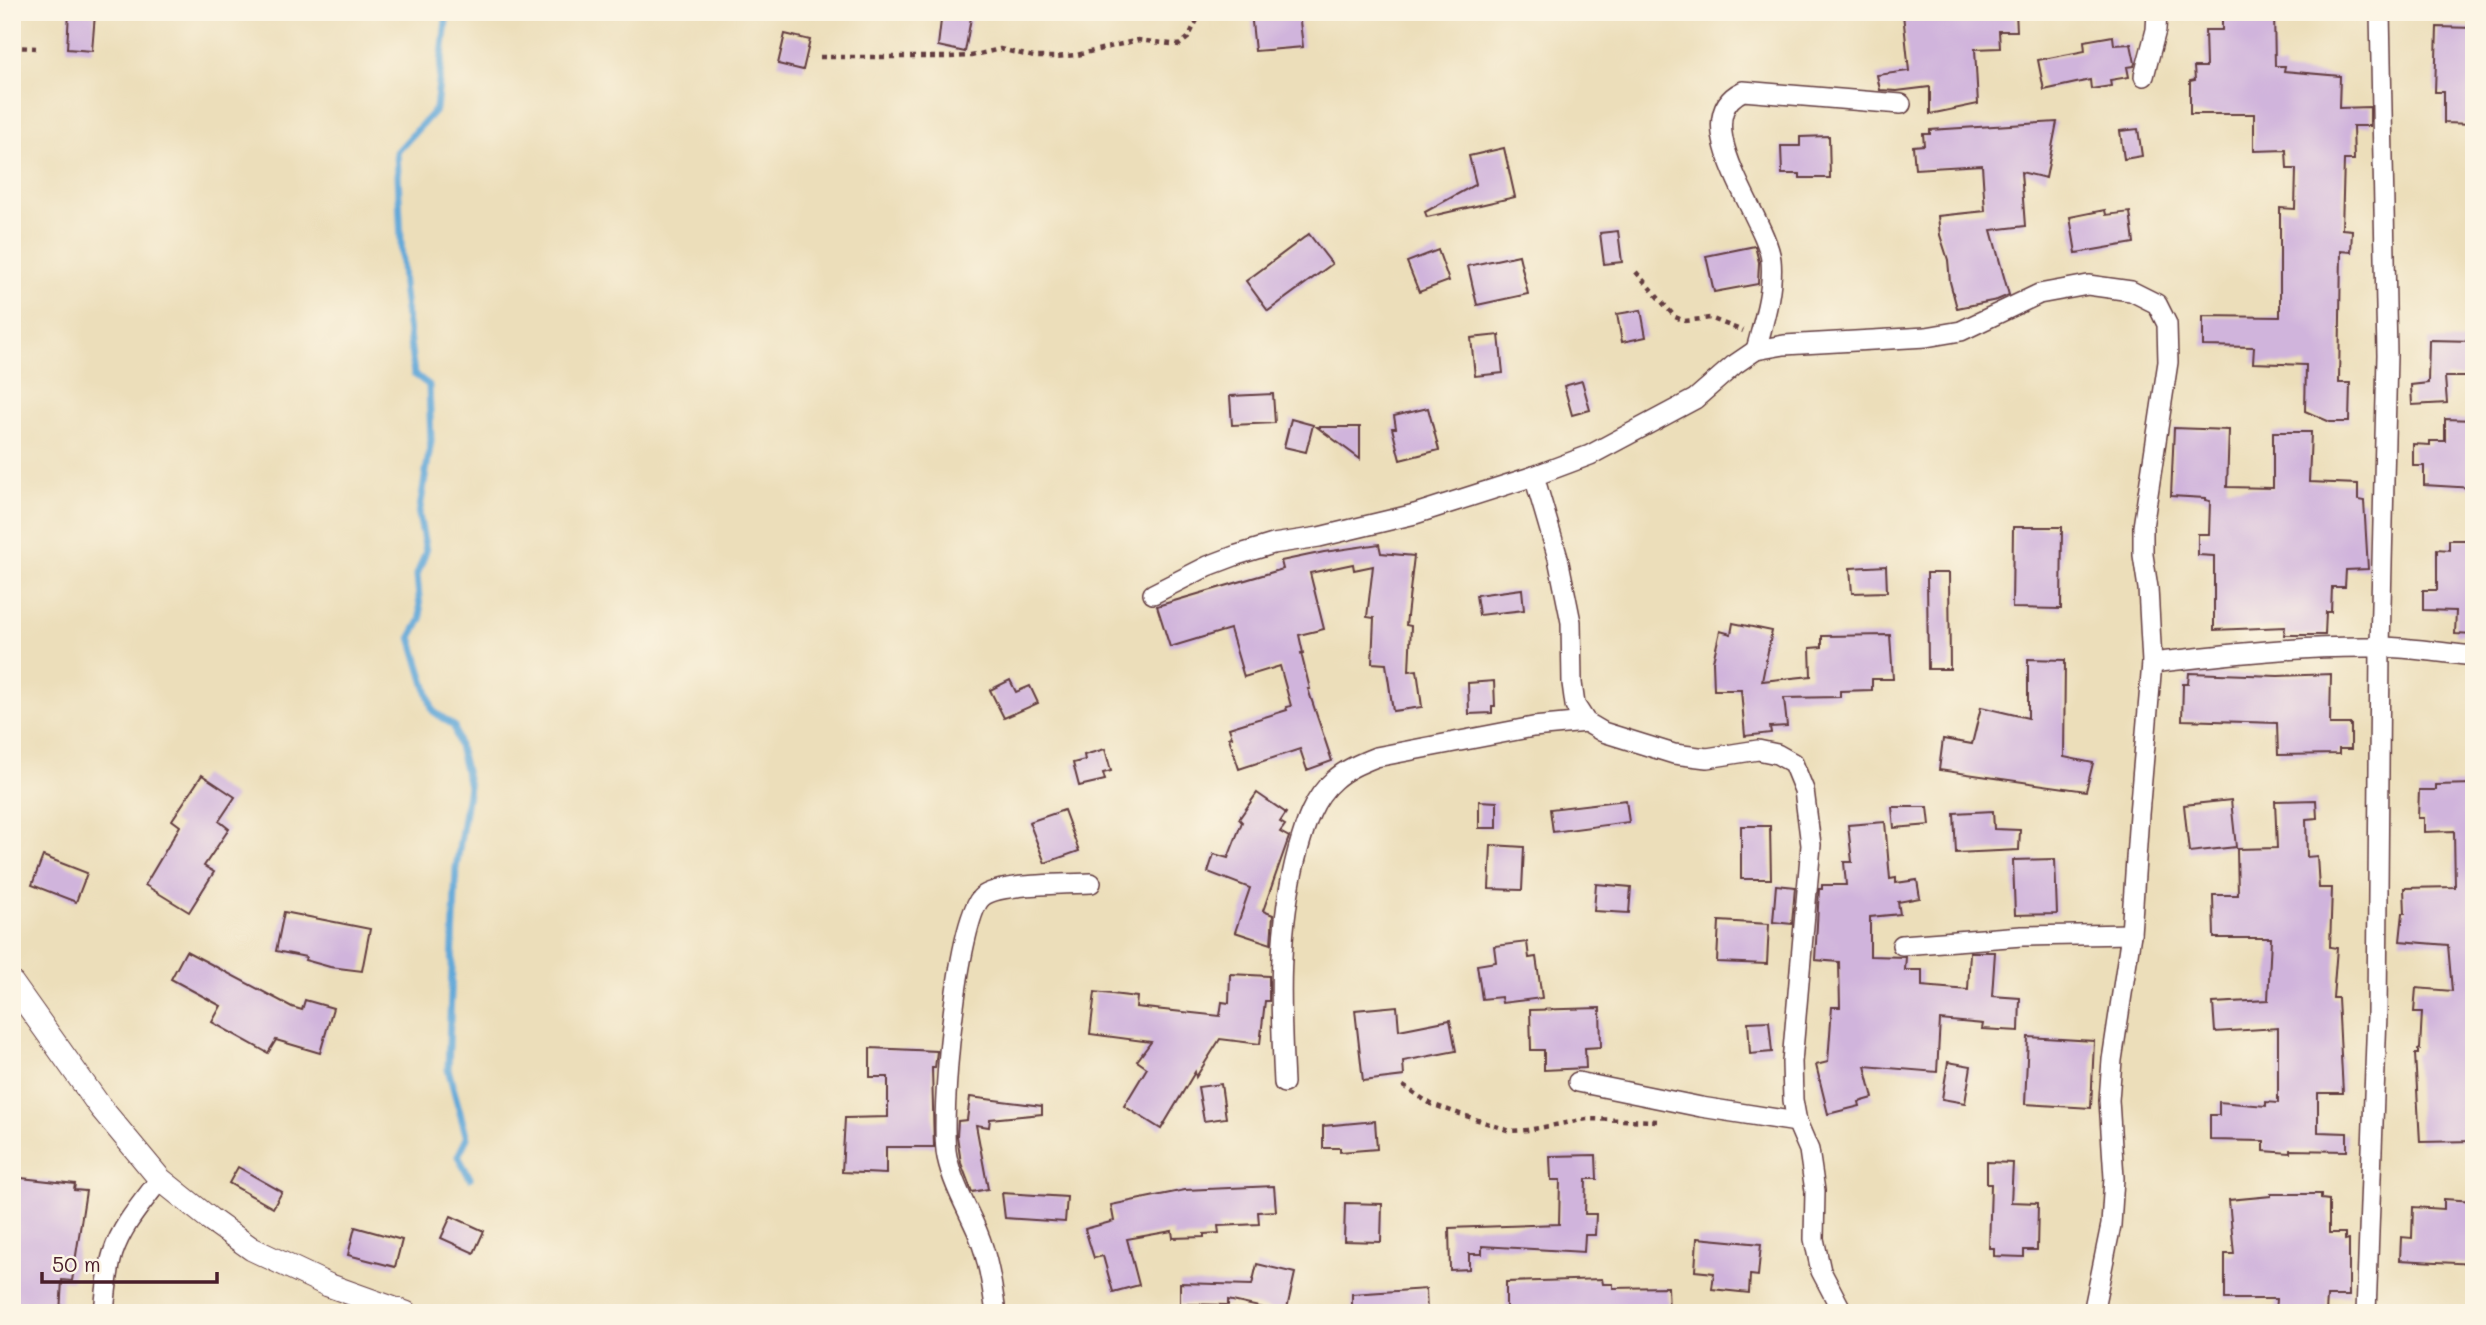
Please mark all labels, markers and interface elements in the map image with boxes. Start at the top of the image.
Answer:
scale bar [42,1241,217,1285]
text: 50 m [52,1250,101,1277]

